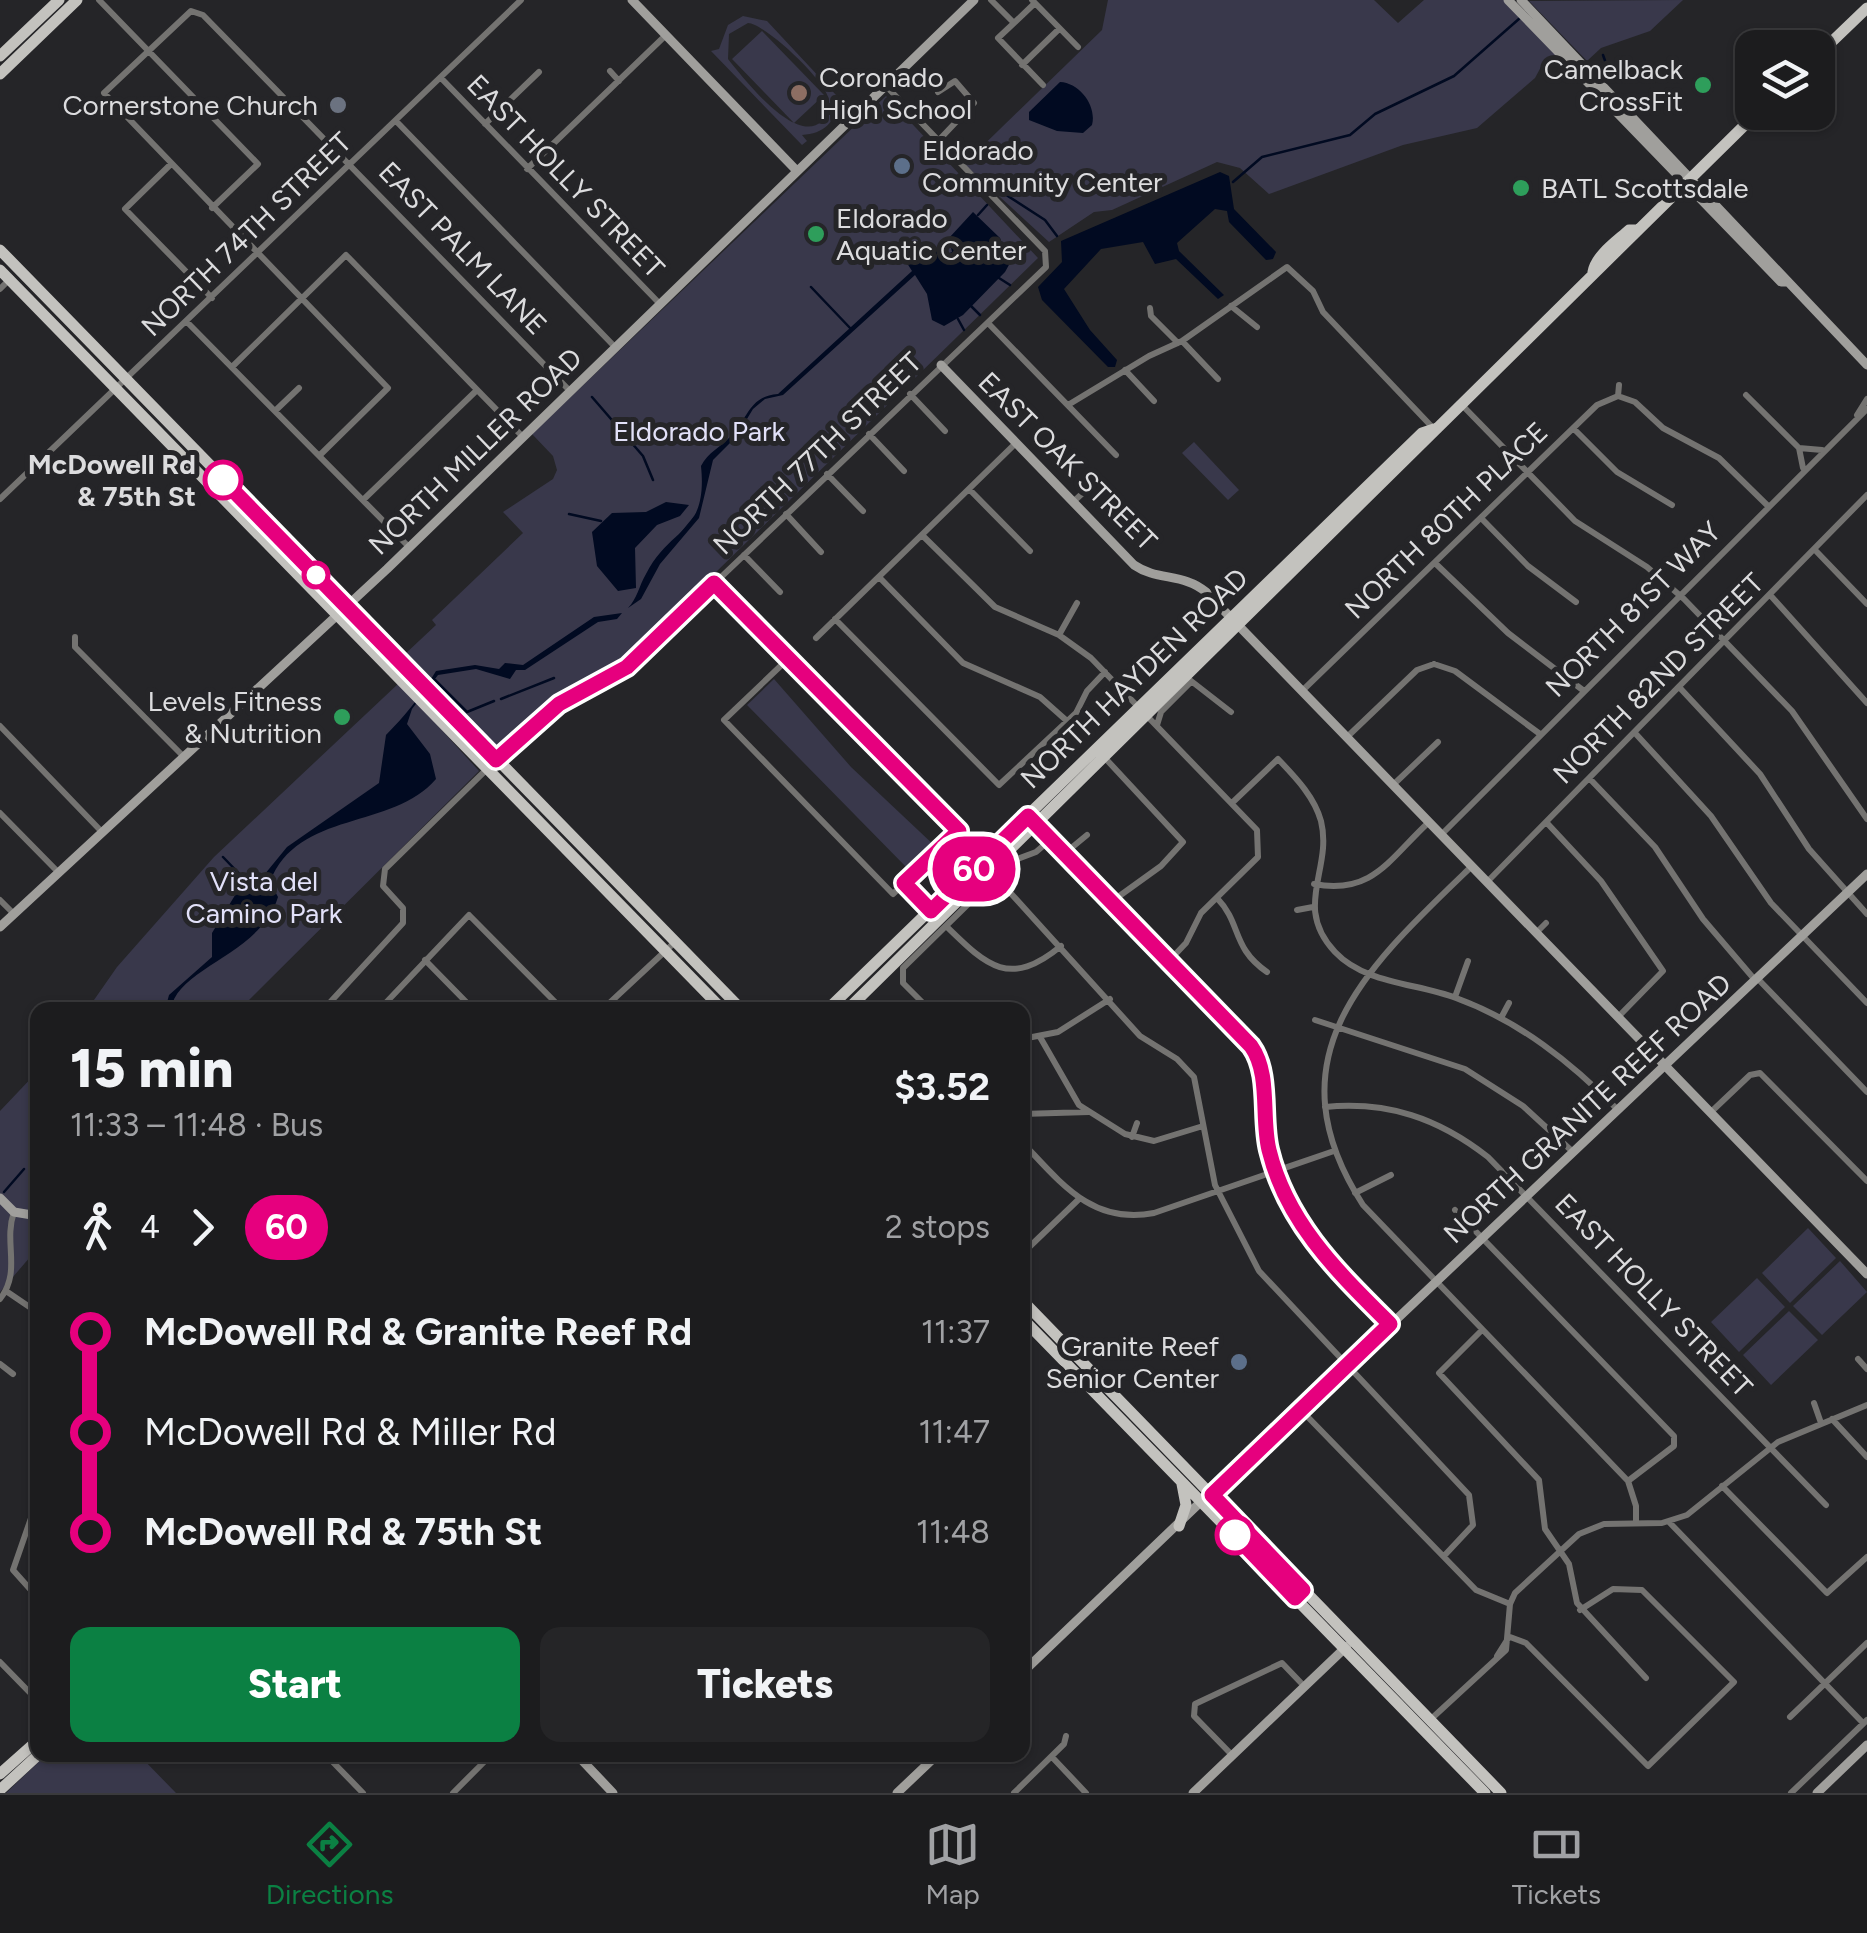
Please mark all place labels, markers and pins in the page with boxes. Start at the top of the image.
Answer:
place label: Camelback CrossFit [1544,52,1683,118]
place label: Coronado High School [819,60,972,126]
marker: Camelback CrossFit [1692,74,1714,96]
marker: Coronado High School [788,82,810,104]
place label: Cornerstone Church [62,88,318,122]
marker: Cornerstone Church [327,94,349,116]
place label: Eldorado Community Center [922,133,1163,199]
marker: Eldorado Community Center [891,155,913,177]
place label: BATL Scottsdale [1541,171,1749,205]
marker: BATL Scottsdale [1510,177,1532,199]
place label: Eldorado Aquatic Center [836,201,1027,267]
marker: Eldorado Aquatic Center [805,223,827,245]
place label: McDowell Rd & 75th St [28,447,196,513]
marker: McDowell Rd & 75th St [204,461,242,499]
unlabelled marker [303,562,329,588]
place label: Levels Fitness & Nutrition [148,684,322,750]
marker: Levels Fitness & Nutrition [331,706,353,728]
place label: Granite Reef Senior Center [1045,1329,1220,1395]
marker: Granite Reef Senior Center [1228,1351,1250,1373]
unlabelled marker [1216,1516,1254,1554]

